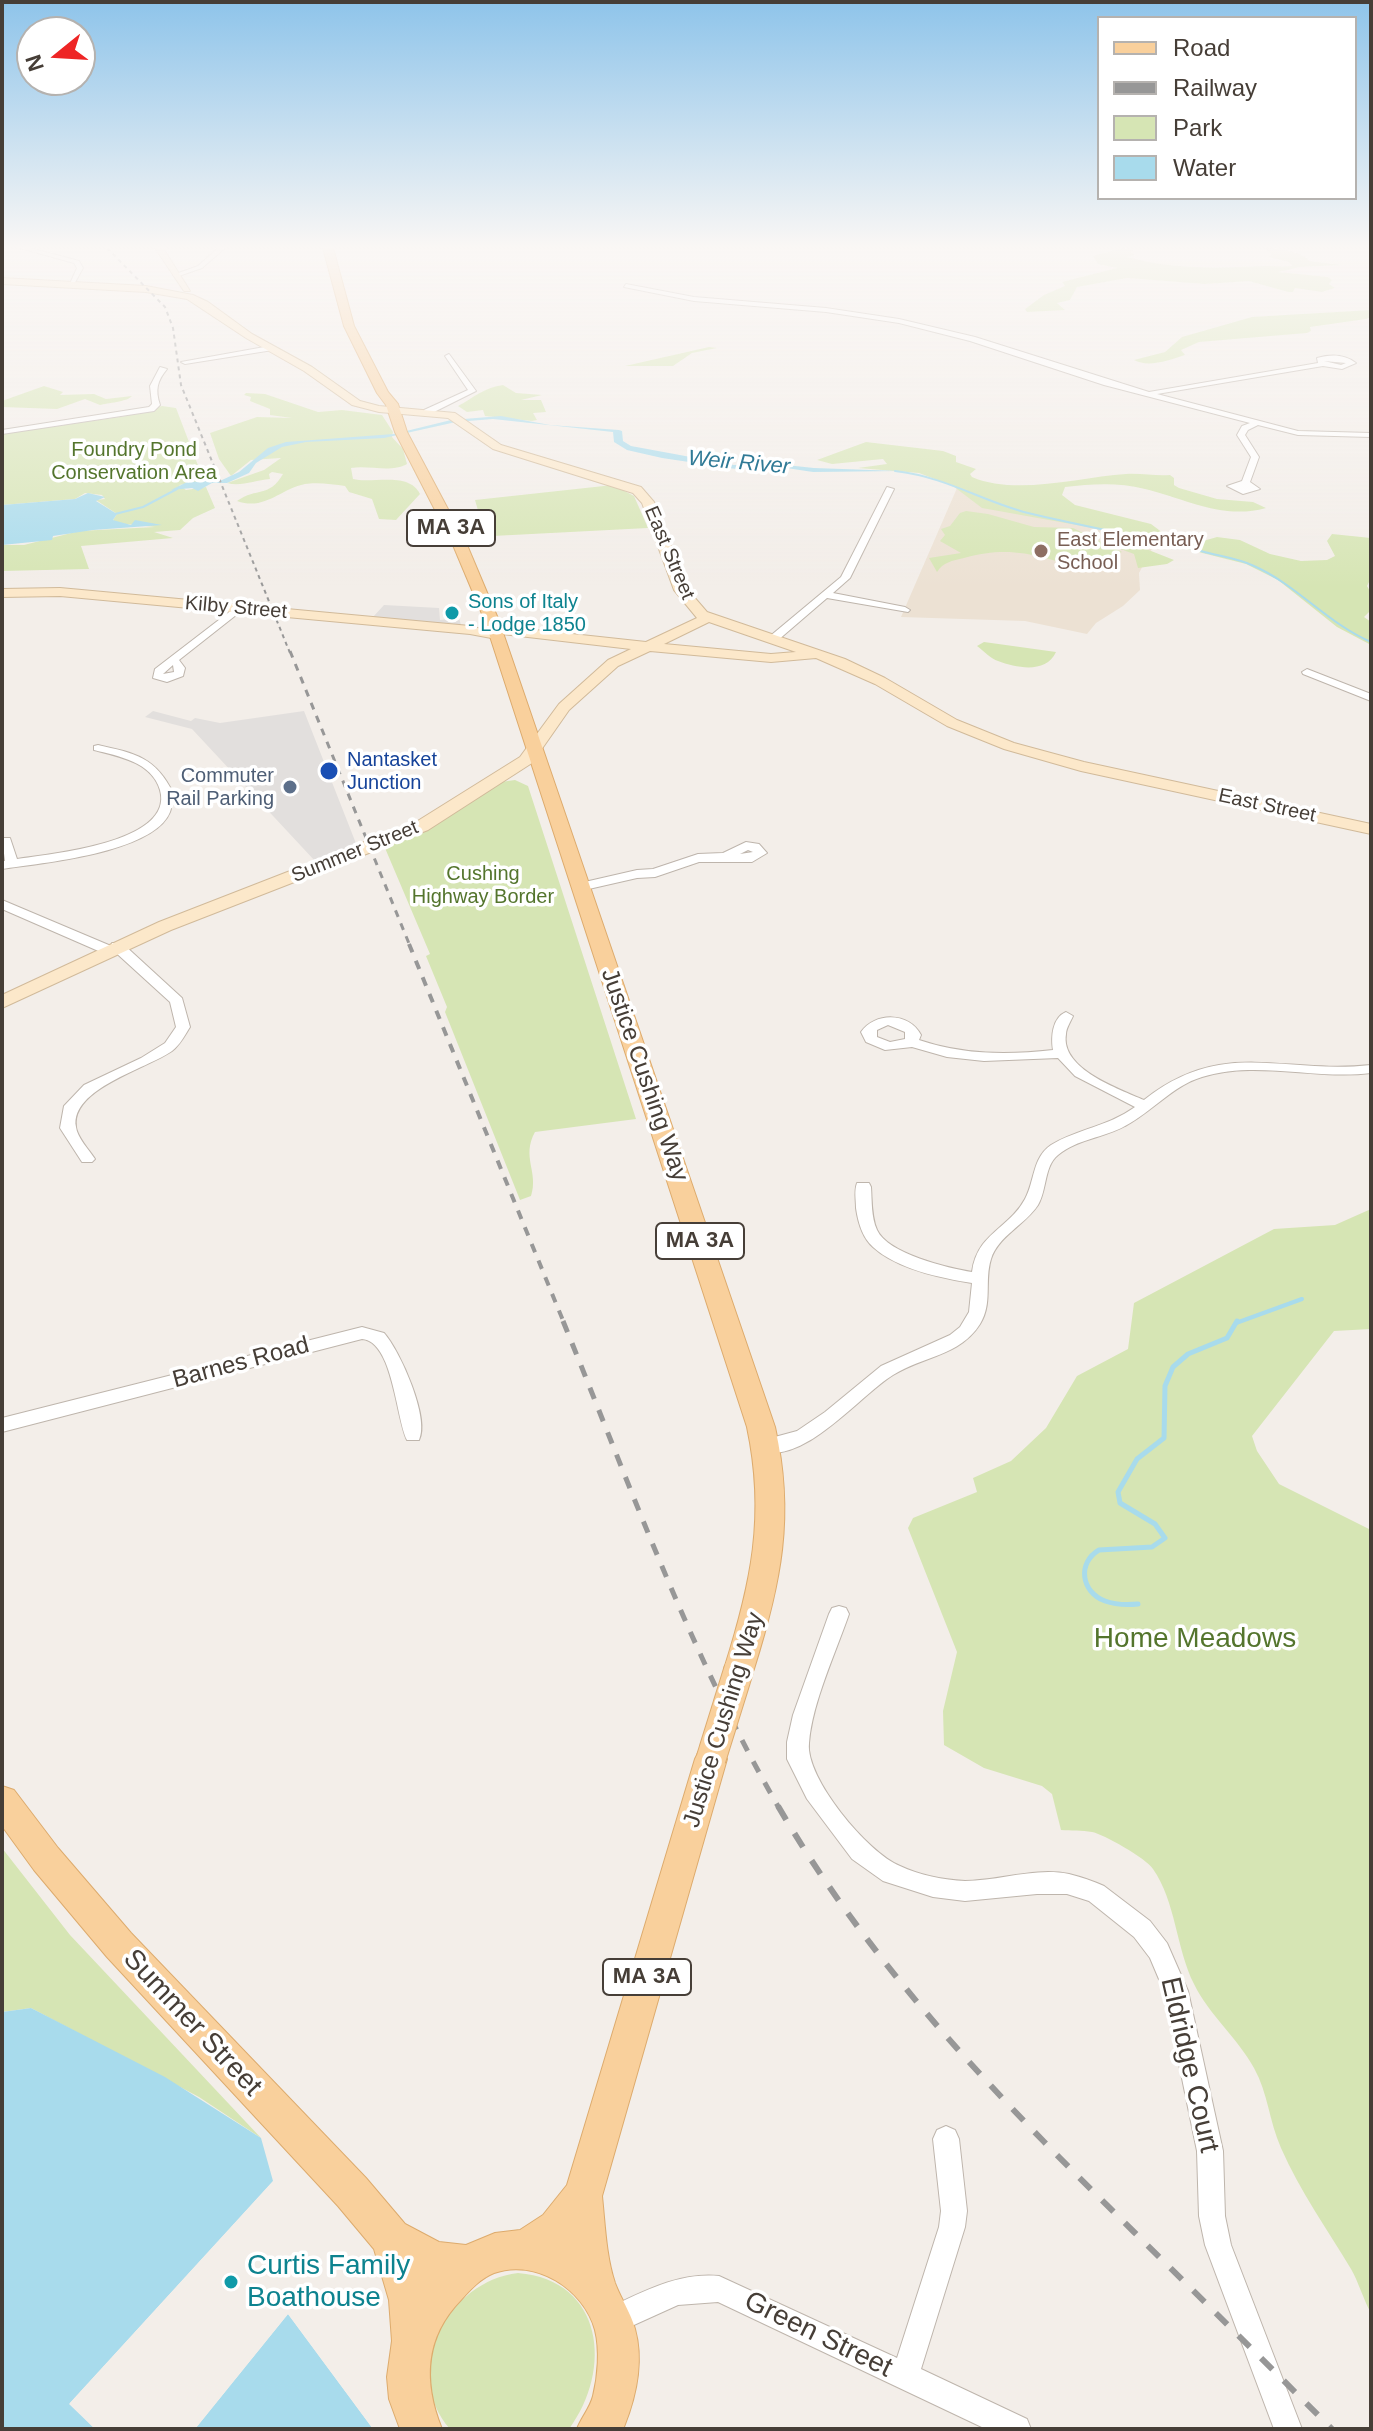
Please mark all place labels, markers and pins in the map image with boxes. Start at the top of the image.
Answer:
place label: East Elementary School [1057,528,1204,575]
marker: East Elementary School [1032,542,1050,560]
place label: Sons of Italy - Lodge 1850 [468,590,586,637]
marker: Sons of Italy - Lodge 1850 [443,604,461,622]
place label: Nantasket Junction [347,748,437,795]
marker: Nantasket Junction [318,760,340,782]
place label: Commuter Rail Parking [166,764,274,811]
marker: Commuter Rail Parking [281,778,299,796]
place label: Curtis Family Boathouse [247,2249,410,2315]
marker: Curtis Family Boathouse [222,2273,240,2291]

